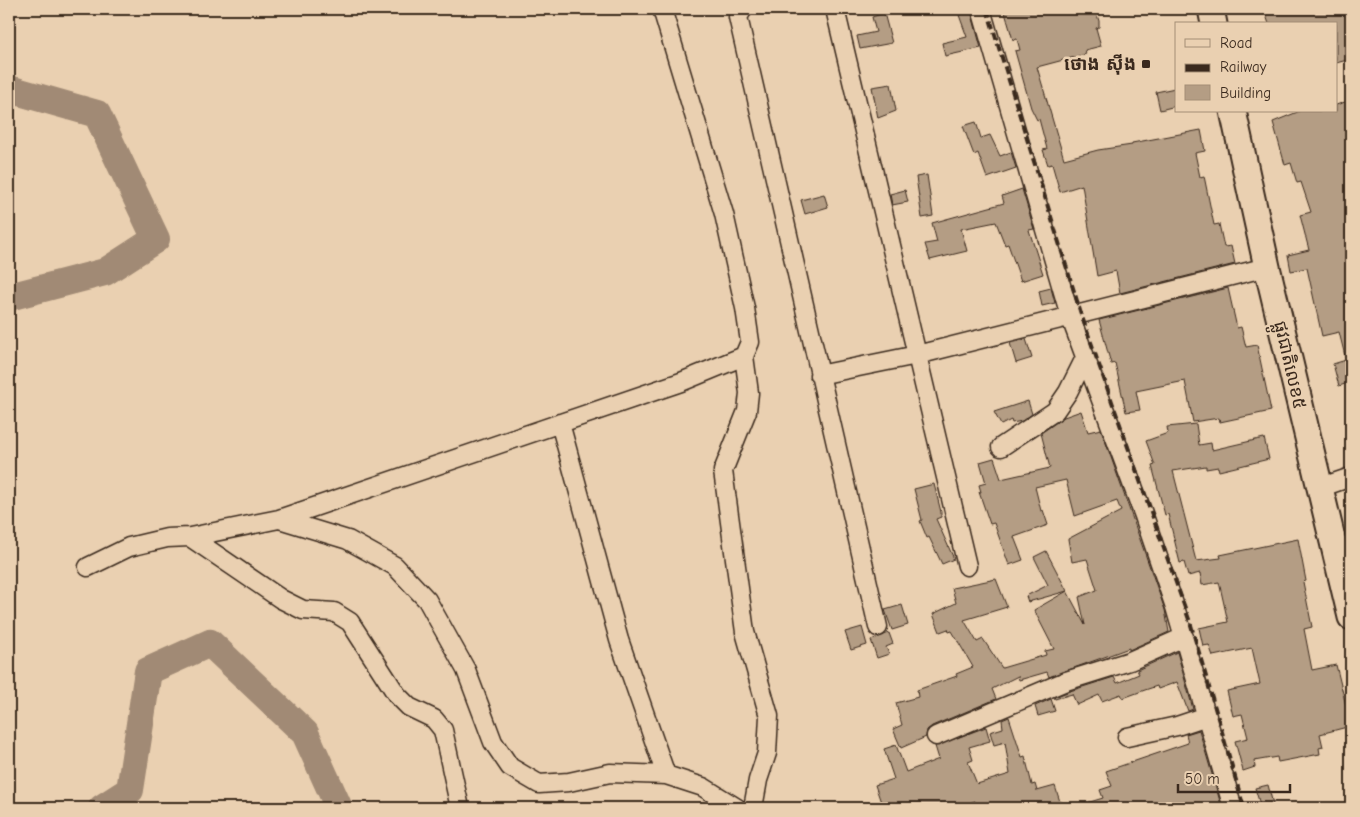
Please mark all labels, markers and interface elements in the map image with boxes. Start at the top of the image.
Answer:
legend [1175,22,1338,112]
text: Road [1220,34,1252,52]
place label: ថោង ស៊ីង [1064,54,1136,75]
marker: ថោង ស៊ីង [1140,58,1152,70]
text: Railway [1220,58,1267,76]
text: Building [1220,84,1271,102]
street label: ផ្លូវជាតិលេខ៥ [1264,319,1310,413]
scale bar [1178,762,1290,794]
text: 50 m [1185,770,1220,788]

